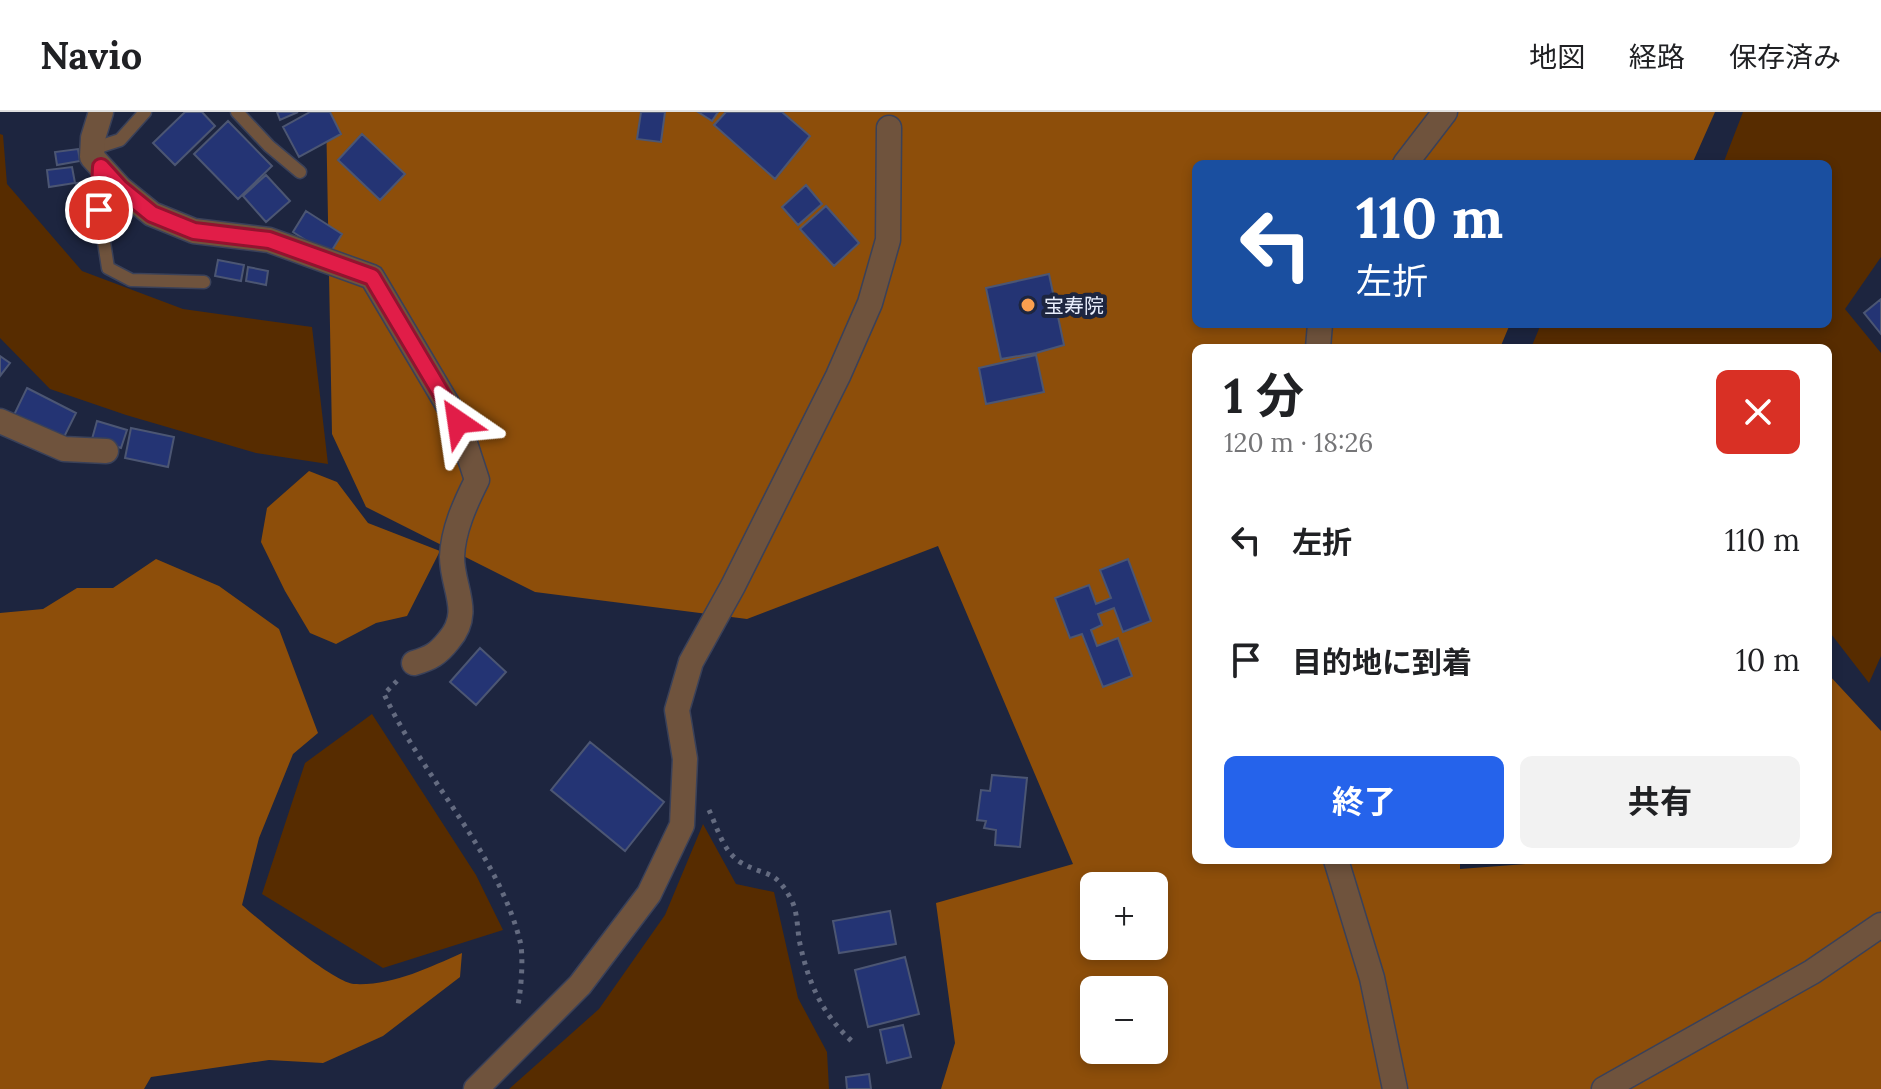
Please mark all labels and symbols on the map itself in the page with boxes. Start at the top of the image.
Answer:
pin [65,176,133,244]
place label: 宝寿院 [1044,293,1104,318]
marker: 宝寿院 [1019,296,1037,314]
position arrow [416,380,500,464]

